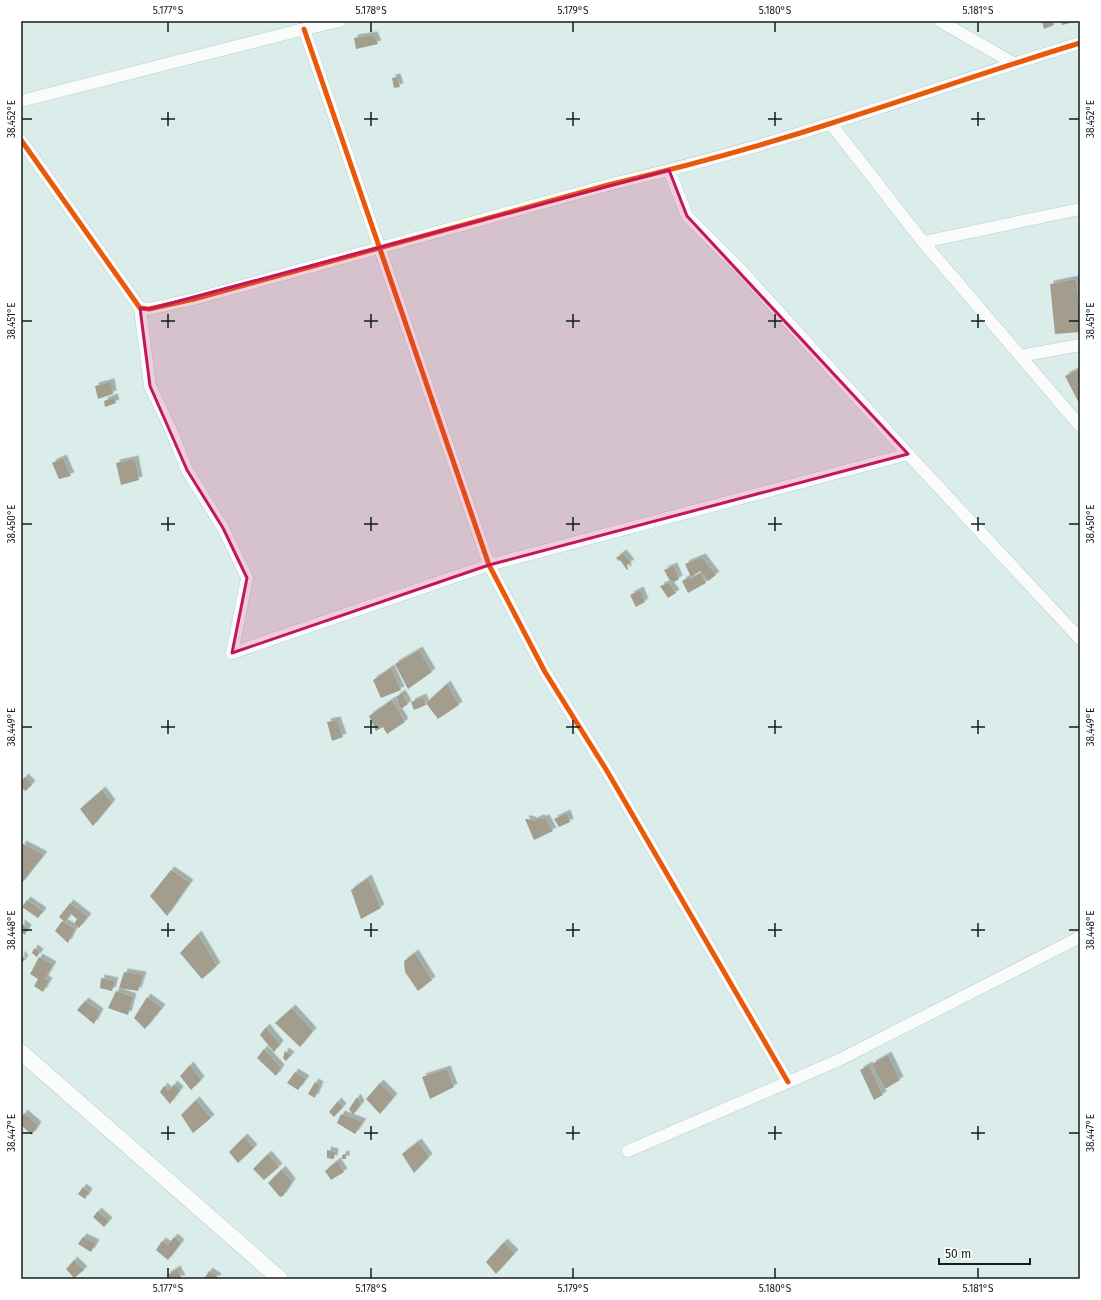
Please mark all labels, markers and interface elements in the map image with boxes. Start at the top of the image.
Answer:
text: 5.177°S [153,5,184,17]
text: 5.178°S [355,5,387,17]
text: 5.179°S [558,5,589,17]
text: 5.180°S [759,5,792,17]
text: 5.181°S [963,5,994,17]
text: 38.452°E [6,100,18,138]
text: 38.452°E [1085,100,1097,138]
text: 38.451°E [6,302,18,340]
text: 38.451°E [1085,302,1097,340]
text: 38.450°E [6,505,18,543]
text: 38.450°E [1085,505,1097,543]
text: 38.449°E [6,708,18,746]
text: 38.449°E [1085,708,1097,746]
text: 38.448°E [6,910,18,950]
text: 38.448°E [1085,910,1097,950]
text: 38.447°E [6,1114,18,1152]
text: 38.447°E [1085,1114,1097,1152]
scale bar [939,1240,1030,1266]
text: 50 m [945,1247,971,1261]
text: 5.177°S [153,1283,184,1295]
text: 5.178°S [355,1283,387,1295]
text: 5.179°S [558,1283,589,1295]
text: 5.180°S [759,1283,792,1295]
text: 5.181°S [963,1283,994,1295]

